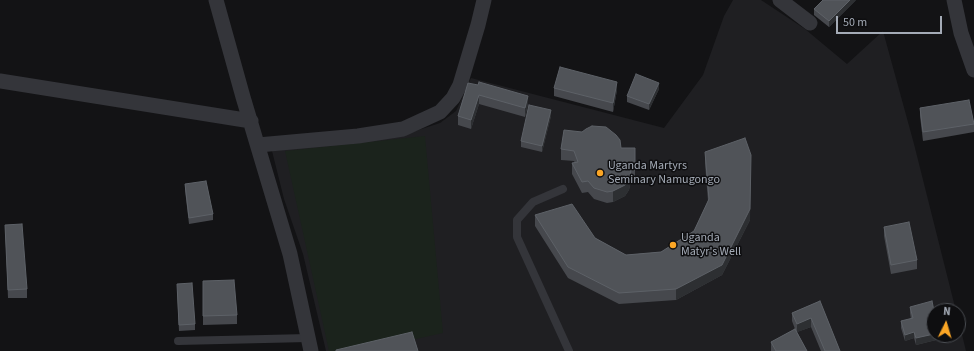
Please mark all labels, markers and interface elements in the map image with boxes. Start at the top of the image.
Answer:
scale bar [838,8,944,34]
text: 50 m [843,14,867,31]
place label: Uganda Martyrs Seminary Namugongo [608,159,720,187]
marker: Uganda Martyrs Seminary Namugongo [595,168,605,178]
place label: Uganda Matyr's Well [681,231,741,259]
marker: Uganda Matyr's Well [668,240,678,250]
north arrow [926,303,966,343]
text: N [943,304,951,319]

